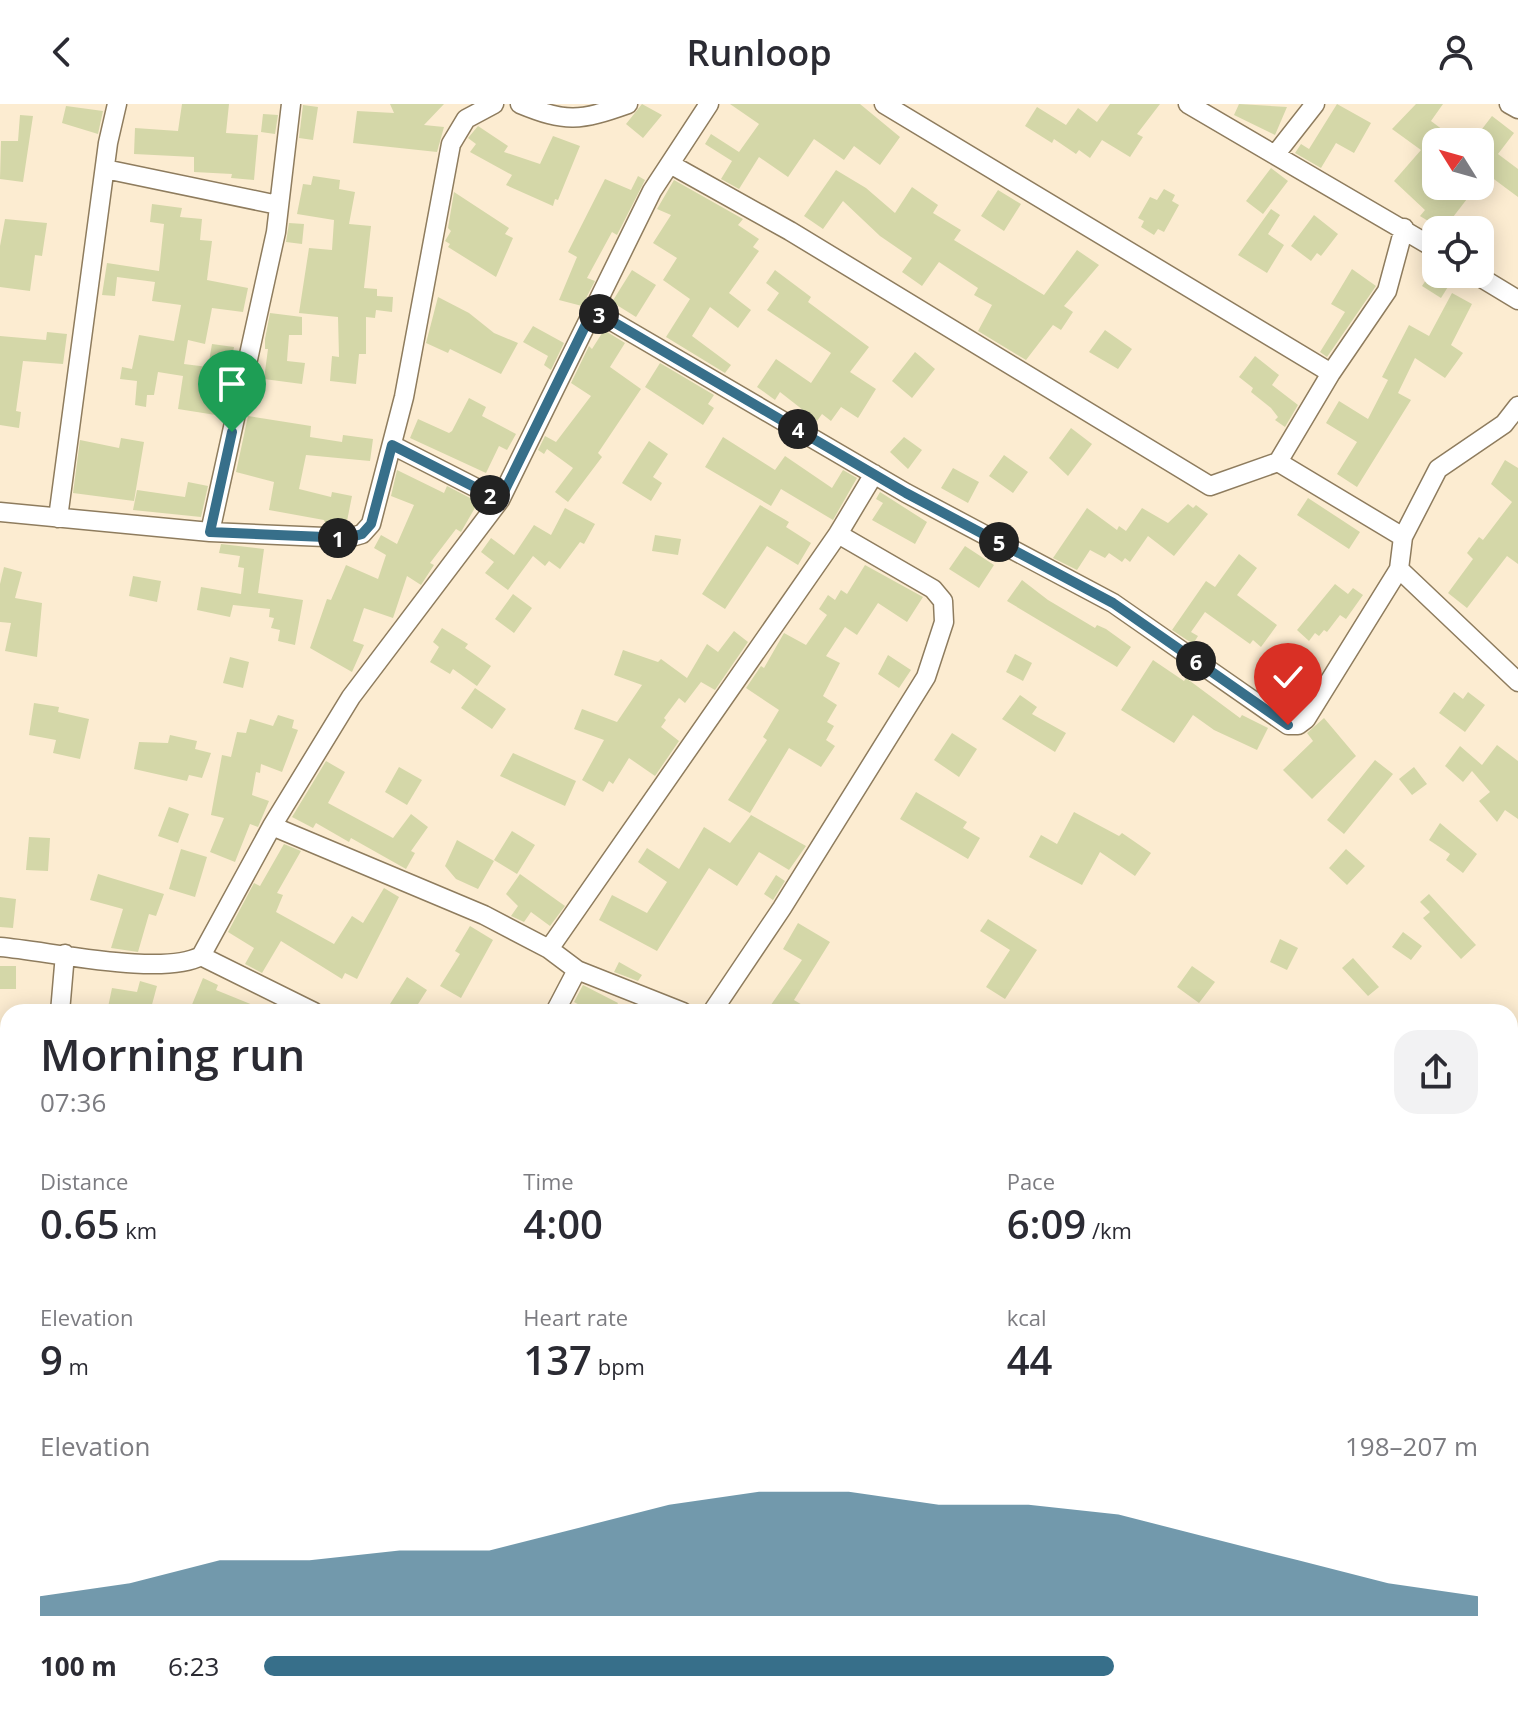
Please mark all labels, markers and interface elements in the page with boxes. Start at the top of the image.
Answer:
text: Runloop [686,28,832,77]
icon: back [40,30,84,74]
icon: person [1434,30,1478,74]
north arrow [1422,128,1494,200]
map controls [1422,128,1494,288]
button: locate [1422,216,1494,288]
pin: 3 [579,294,619,334]
text: 3 [593,299,605,329]
pin [198,350,266,432]
icon: arrive [210,362,254,406]
pin: 4 [778,409,818,449]
text: 4 [792,414,804,444]
pin: 2 [470,475,510,515]
text: 2 [484,480,496,510]
pin: 1 [318,518,358,558]
pin: 5 [979,522,1019,562]
text: 1 [332,523,344,553]
text: 5 [993,527,1005,557]
pin: 6 [1176,641,1216,681]
pin [1254,643,1322,725]
text: 6 [1190,646,1202,676]
icon: check [1266,655,1310,699]
text: Morning run [40,1024,305,1084]
button: share [1394,1030,1478,1114]
text: 07:36 [40,1084,106,1120]
text: Distance [40,1166,128,1196]
text: Time [523,1166,574,1196]
text: Pace [1007,1166,1055,1196]
text: 0.65 [40,1196,120,1251]
text: 4:00 [523,1196,603,1251]
text: 6:09 [1007,1196,1086,1251]
text: km [120,1215,157,1245]
text: /km [1086,1215,1132,1245]
text: Elevation [40,1302,133,1332]
text: Heart rate [523,1302,628,1332]
text: kcal [1007,1302,1047,1332]
text: 9 [40,1332,63,1387]
text: 137 [523,1332,592,1387]
text: 44 [1007,1332,1052,1387]
text: m [63,1351,89,1381]
text: bpm [592,1351,645,1381]
text: Elevation [40,1428,150,1464]
text: 198–207 m [1345,1428,1478,1464]
text: 100 m [40,1648,117,1684]
text: 6:23 [168,1648,219,1684]

